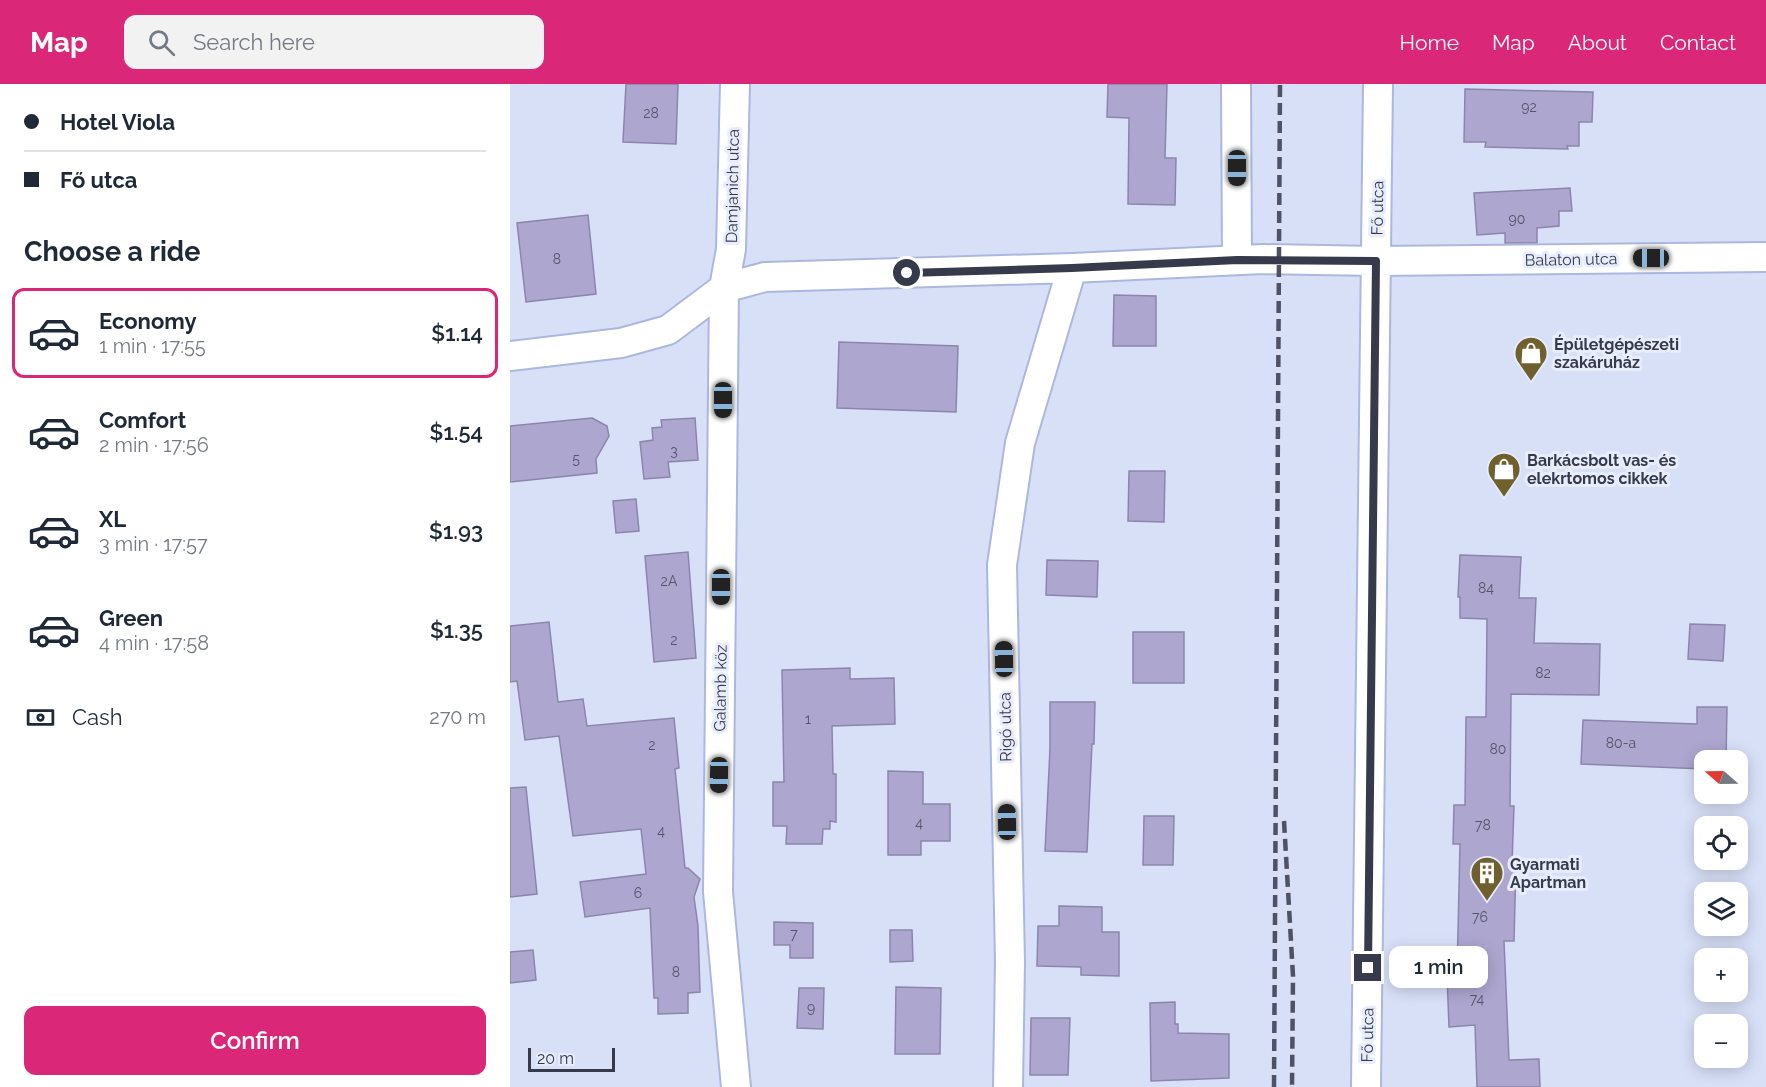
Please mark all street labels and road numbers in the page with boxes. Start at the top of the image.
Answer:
street label: Damjanich utca [722,129,743,243]
street label: Fő utca [1368,180,1387,236]
street label: Balaton utca [1524,249,1618,270]
street label: Galamb köz [710,644,731,732]
street label: Rigó utca [995,692,1016,762]
street label: Fő utca [1358,1007,1377,1063]

